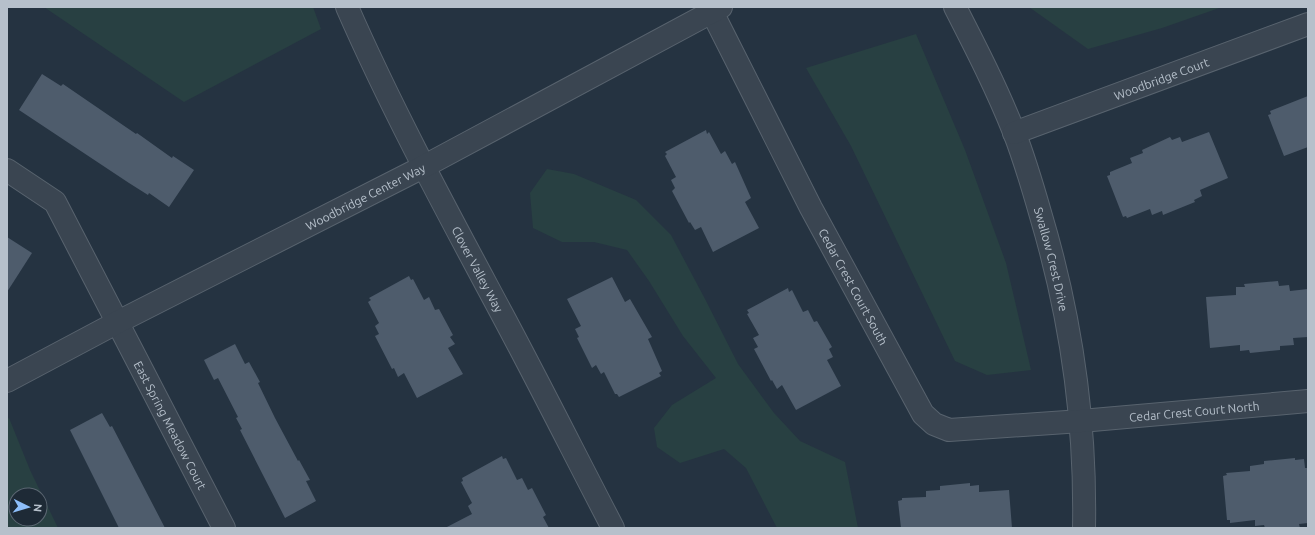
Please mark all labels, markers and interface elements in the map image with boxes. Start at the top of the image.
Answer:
street label: Woodbridge Court [1112,55,1211,102]
street label: Woodbridge Center Way [303,161,427,232]
street label: Swallow Crest Drive [1032,206,1071,312]
street label: Clover Valley Way [450,224,506,314]
street label: Cedar Crest Court South [817,226,891,347]
street label: East Spring Meadow Court [132,359,209,492]
street label: Cedar Crest Court North [1128,399,1260,423]
north arrow [8,487,48,527]
text: N [32,503,44,512]

